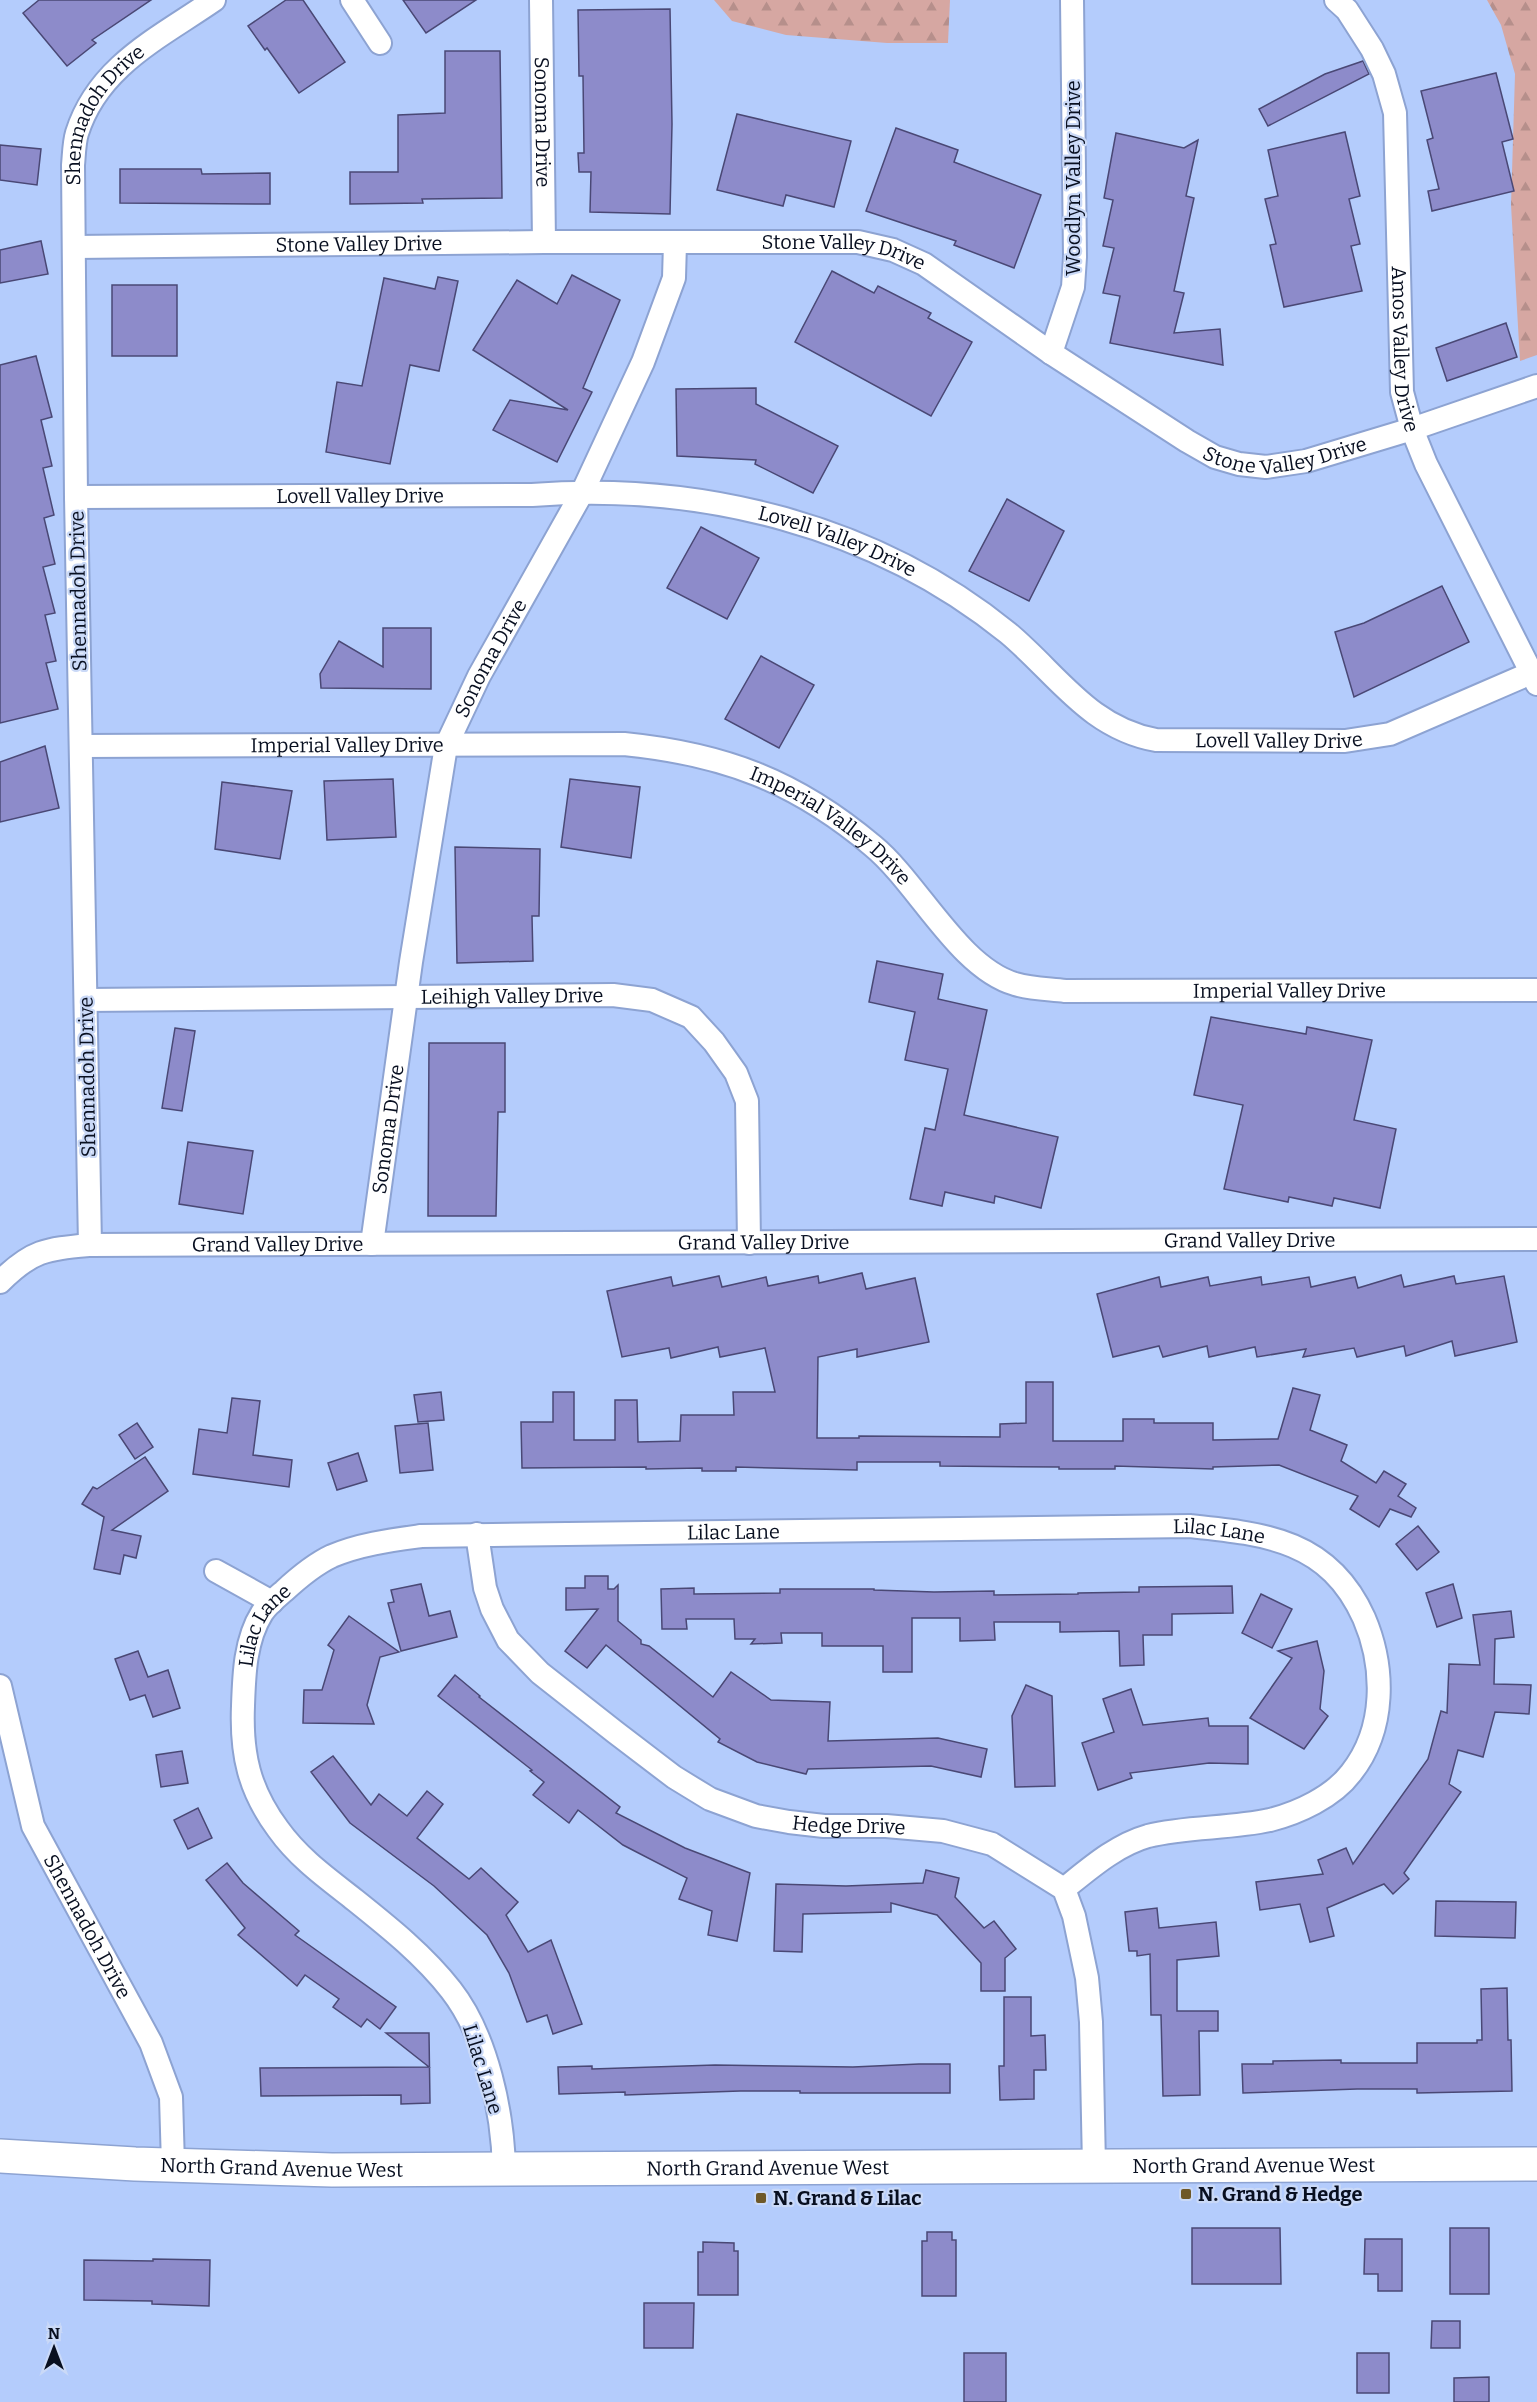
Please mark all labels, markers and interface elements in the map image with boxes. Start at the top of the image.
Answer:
street label: Shennadoh Drive [61,39,149,186]
street label: Sonoma Drive [530,56,555,188]
street label: Woodlyn Valley Drive [1061,80,1085,276]
street label: Stone Valley Drive [761,229,929,275]
street label: Stone Valley Drive [275,231,443,257]
street label: Amos Valley Drive [1387,266,1424,435]
street label: Stone Valley Drive [1199,431,1369,480]
street label: Lovell Valley Drive [276,483,444,508]
street label: Lovell Valley Drive [756,501,921,582]
street label: Shennadoh Drive [65,510,91,672]
street label: Sonoma Drive [449,595,532,721]
street label: Lovell Valley Drive [1195,726,1364,754]
street label: Imperial Valley Drive [250,733,444,757]
street label: Imperial Valley Drive [747,761,916,890]
street label: Imperial Valley Drive [1193,978,1386,1003]
street label: Leihigh Valley Drive [421,983,603,1009]
street label: Shennadoh Drive [74,996,100,1158]
street label: Sonoma Drive [367,1063,409,1196]
street label: Grand Valley Drive [1164,1228,1335,1253]
street label: Grand Valley Drive [678,1230,849,1255]
street label: Grand Valley Drive [192,1232,363,1257]
street label: Lilac Lane [1173,1514,1268,1549]
street label: Lilac Lane [687,1519,780,1545]
street label: Lilac Lane [233,1579,296,1668]
street label: Hedge Drive [791,1810,907,1840]
street label: Shennadoh Drive [39,1850,137,2003]
street label: Lilac Lane [458,2021,508,2117]
street label: North Grand Avenue West [160,2153,403,2182]
street label: North Grand Avenue West [1132,2153,1375,2178]
street label: North Grand Avenue West [646,2155,889,2180]
place label: N. Grand & Hedge [1198,2182,1362,2206]
place label: N. Grand & Lilac [773,2186,922,2210]
marker: N. Grand & Hedge [1179,2187,1193,2201]
marker: N. Grand & Lilac [754,2191,768,2205]
north arrow [24,2318,84,2378]
text: N [48,2324,60,2343]

